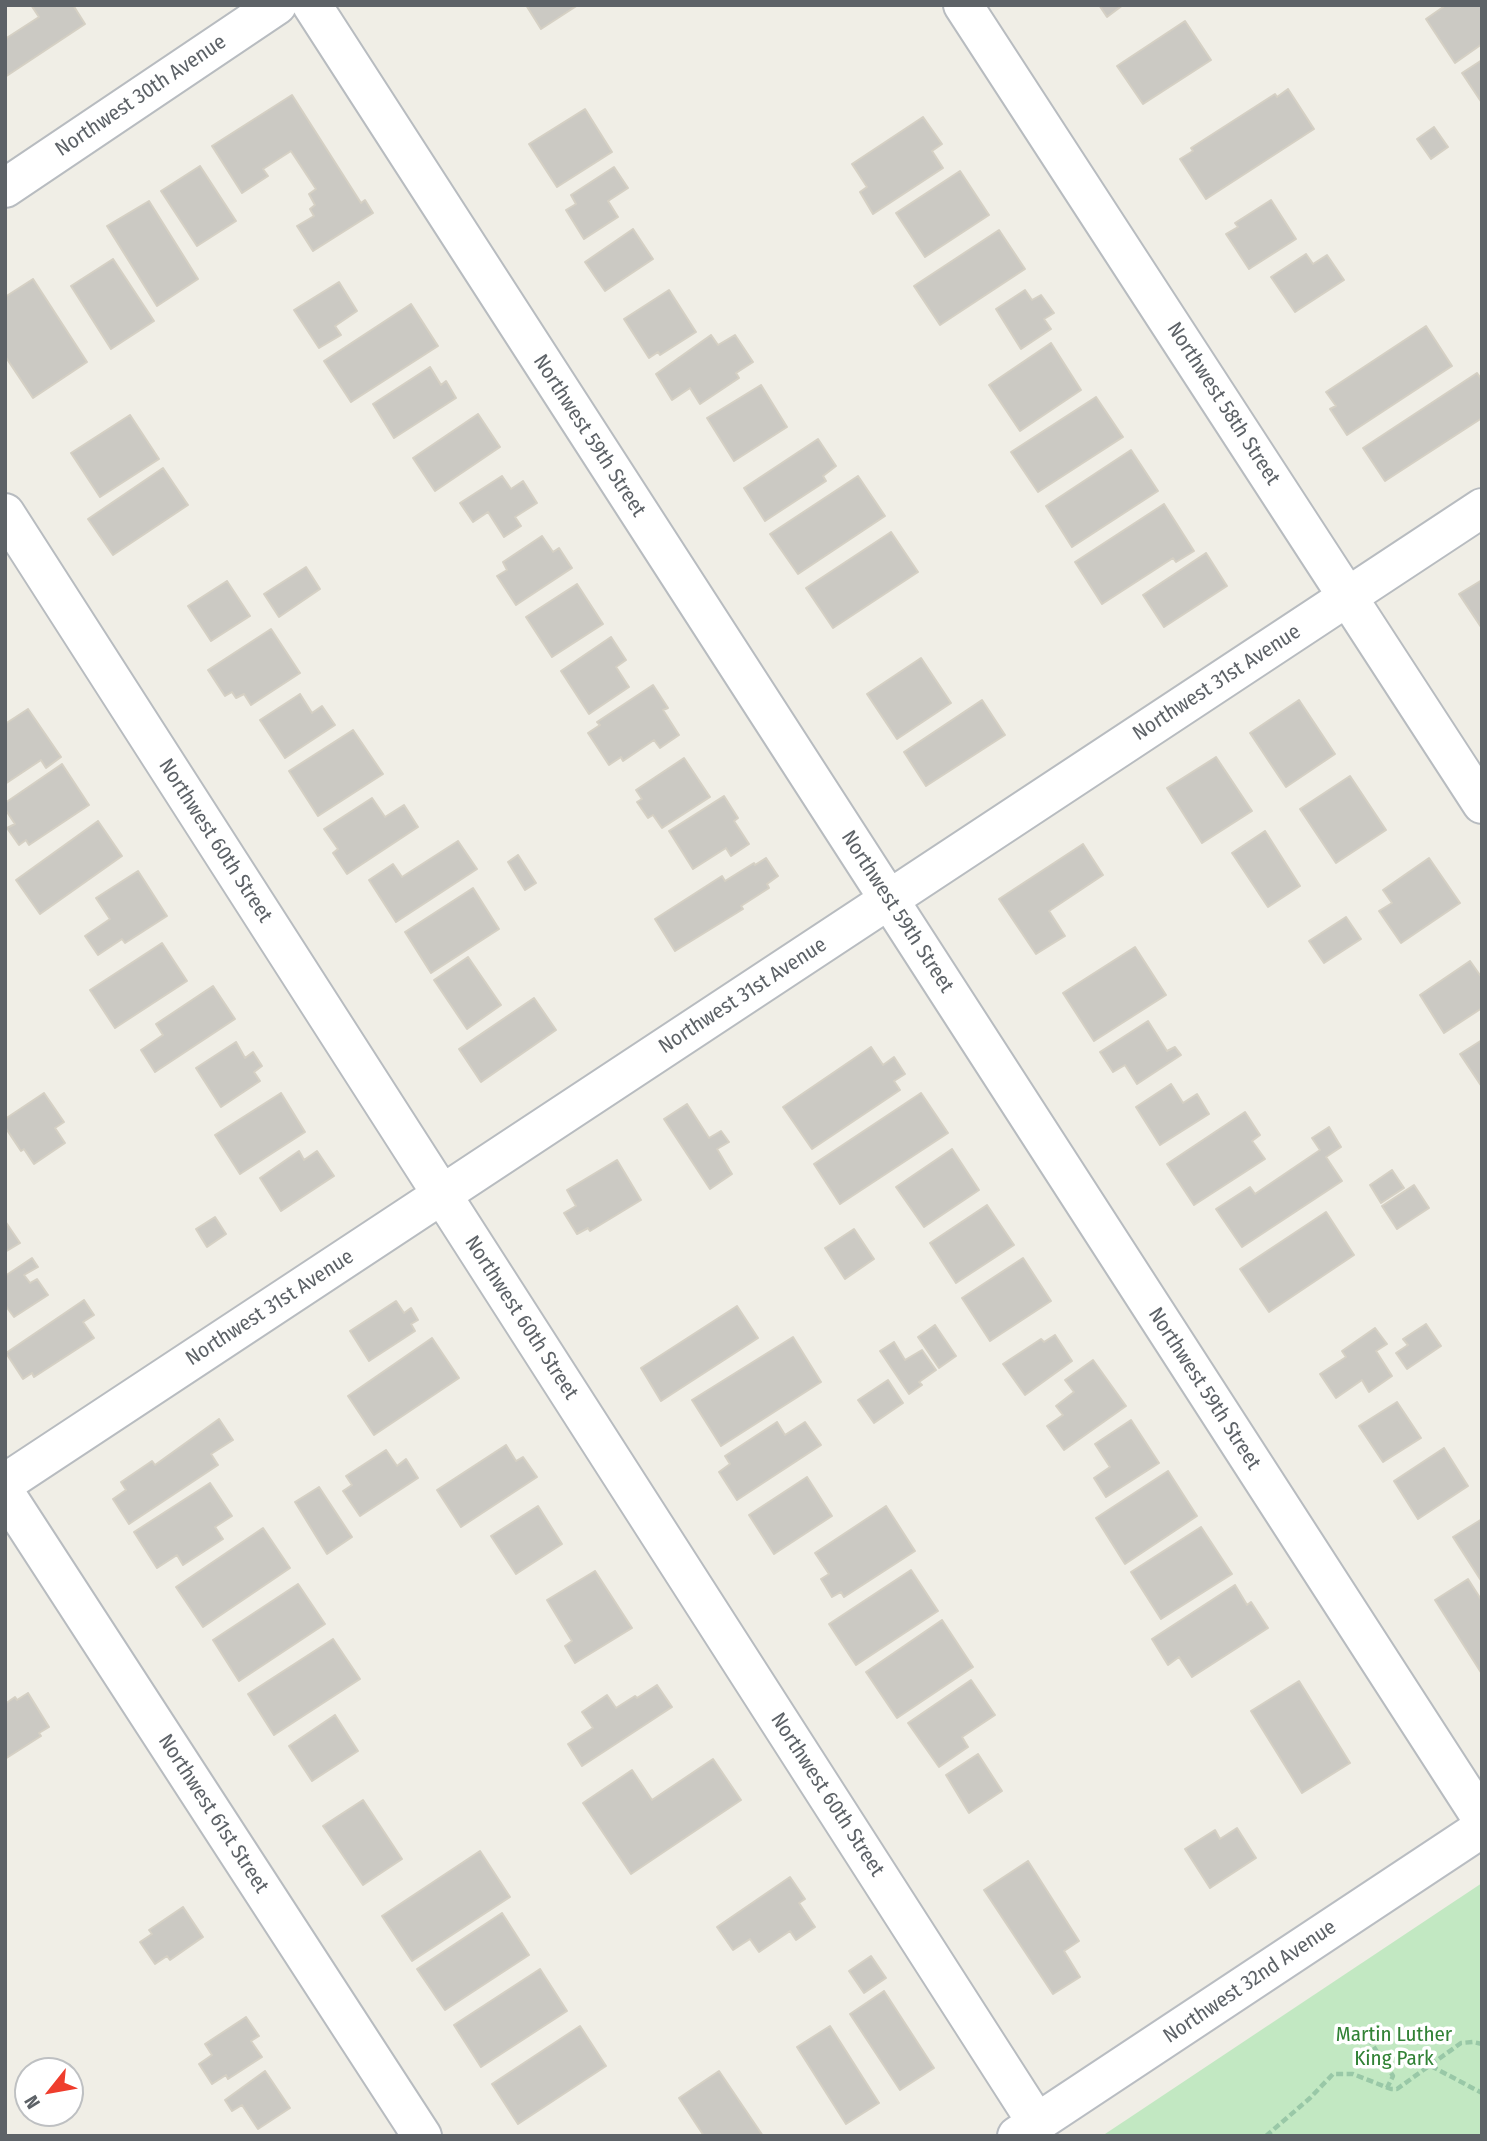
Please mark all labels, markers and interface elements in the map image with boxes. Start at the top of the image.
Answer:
street label: Northwest 30th Avenue [51,30,231,162]
street label: Northwest 58th Street [1161,318,1285,490]
street label: Northwest 59th Street [527,350,651,522]
street label: Northwest 31st Avenue [1128,619,1306,747]
street label: Northwest 60th Street [153,755,277,927]
street label: Northwest 59th Street [835,826,959,998]
street label: Northwest 31st Avenue [654,932,832,1060]
street label: Northwest 60th Street [459,1232,583,1404]
street label: Northwest 31st Avenue [181,1244,359,1372]
street label: Northwest 59th Street [1142,1303,1266,1475]
street label: Northwest 60th Street [765,1709,889,1881]
street label: Northwest 61st Street [152,1730,274,1898]
street label: Northwest 32nd Avenue [1159,1915,1341,2049]
park label: Martin Luther King Park [1336,2022,1452,2072]
north arrow [14,2057,84,2127]
text: N [19,2091,45,2113]

